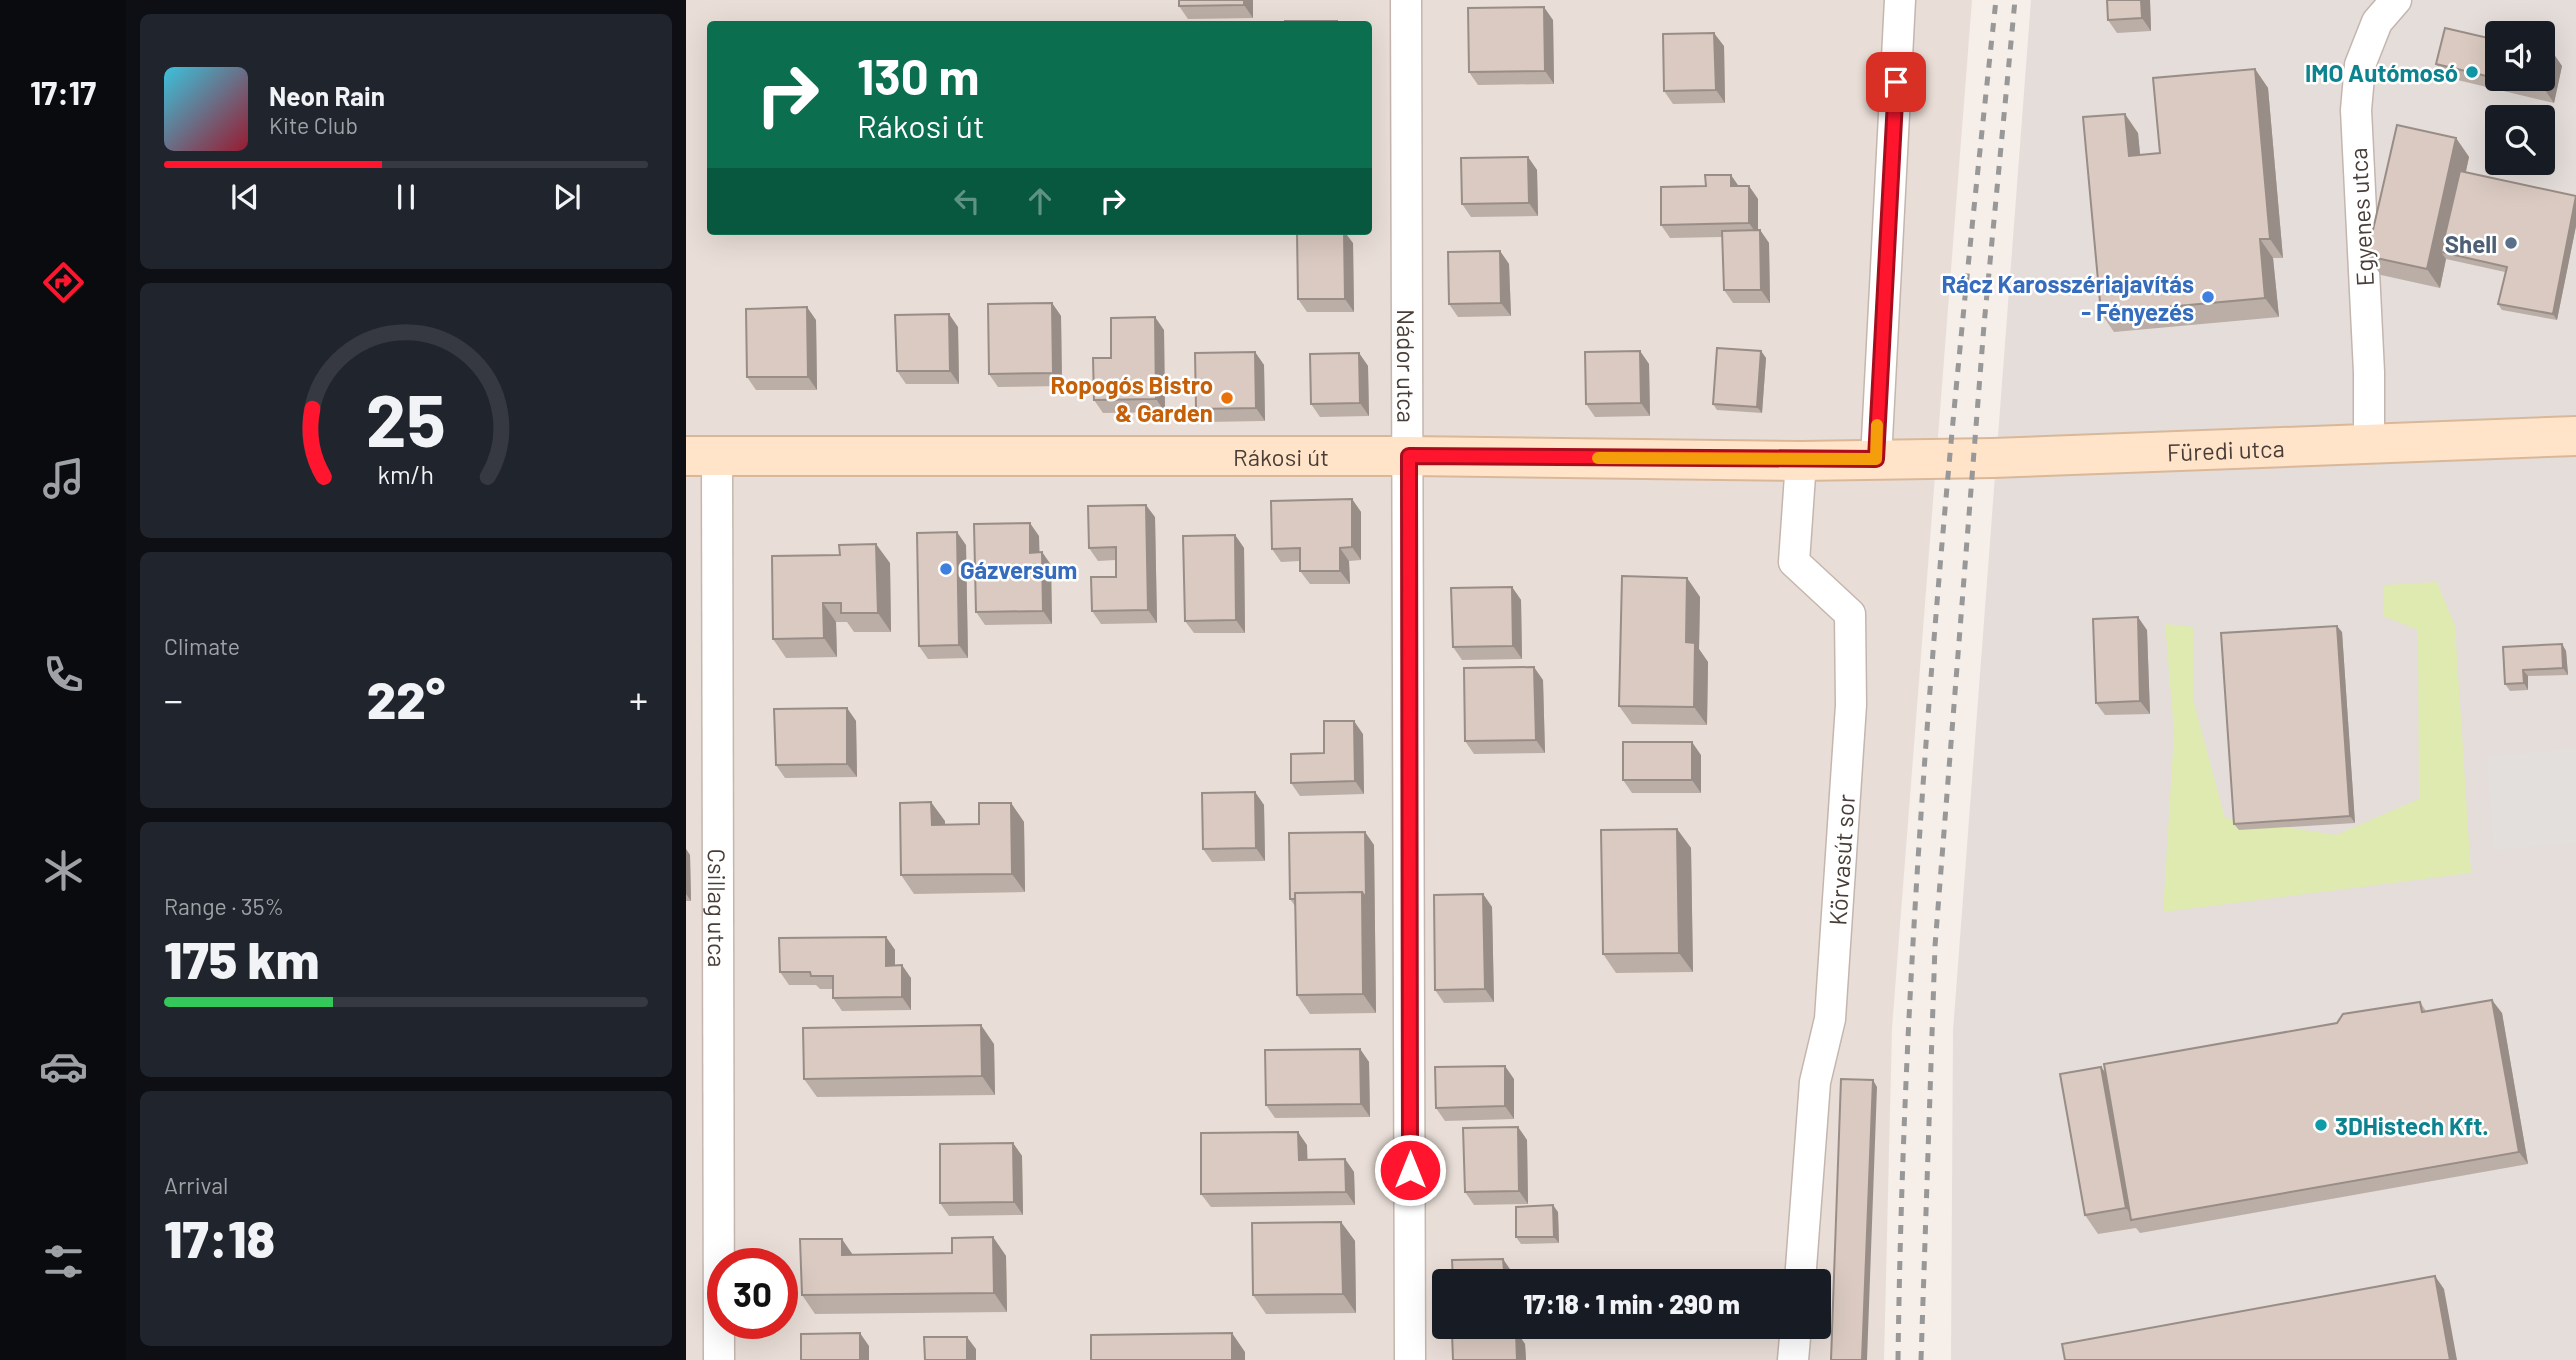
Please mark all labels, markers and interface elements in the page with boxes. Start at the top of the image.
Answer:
map controls [2485,21,2555,175]
button: sound [2485,21,2555,91]
text: 130 m [857,46,979,105]
icon: right [742,49,833,140]
pin [1866,52,1926,112]
place label: IMO Autómosó [2305,58,2458,87]
icon: arrive [1877,63,1915,101]
marker: IMO Autómosó [2464,64,2480,80]
text: 17:17 [30,73,96,111]
text: Neon Rain [269,80,385,111]
button: search [2485,105,2555,175]
text: Rákosi út [857,106,985,144]
text: Kite Club [269,111,358,139]
street label: Egyenes utca [2343,147,2379,287]
icon: previous [226,178,264,216]
icon: pause [387,178,425,216]
icon: next [548,178,586,216]
icon: left [948,182,986,220]
icon: ahead [1021,182,1059,220]
icon: right [1094,182,1132,220]
place label: Shell [2445,229,2497,258]
marker: Shell [2503,235,2519,251]
icon: directions [39,258,88,307]
place label: Rácz Karosszériajavítás - Fényezés [1941,269,2194,326]
marker: Rácz Karosszériajavítás - Fényezés [2200,289,2216,305]
street label: Nádor utca [1392,309,1422,423]
place label: Ropogós Bistro & Garden [1050,370,1213,427]
text: 25 [366,374,446,462]
marker: Ropogós Bistro & Garden [1219,390,1235,406]
street label: Füredi utca [2166,433,2285,466]
street label: Rákosi út [1233,442,1329,471]
icon: music [39,454,88,503]
text: km/h [378,459,434,489]
place label: Gázversum [960,555,1077,584]
marker: Gázversum [938,561,954,577]
text: Climate [164,632,240,660]
icon: phone [39,650,88,699]
text: 22° [367,667,445,729]
text: − [164,676,183,722]
text: + [629,676,648,722]
street label: Körvasút sor [1822,793,1860,926]
icon: climate [39,846,88,895]
street label: Csillag utca [703,848,733,968]
text: Range · 35% [164,892,284,920]
text: 175 km [164,927,320,989]
icon: car [39,1042,88,1091]
place label: 3DHistech Kft. [2335,1111,2489,1140]
marker: 3DHistech Kft. [2313,1117,2329,1133]
position arrow [1373,1133,1447,1207]
text: Arrival [164,1171,228,1199]
text: 17:18 [164,1206,275,1268]
icon: filters [39,1237,88,1286]
speed limit sign: 30 [707,1248,798,1339]
text: 17:18 · 1 min · 290 m [1523,1288,1740,1319]

